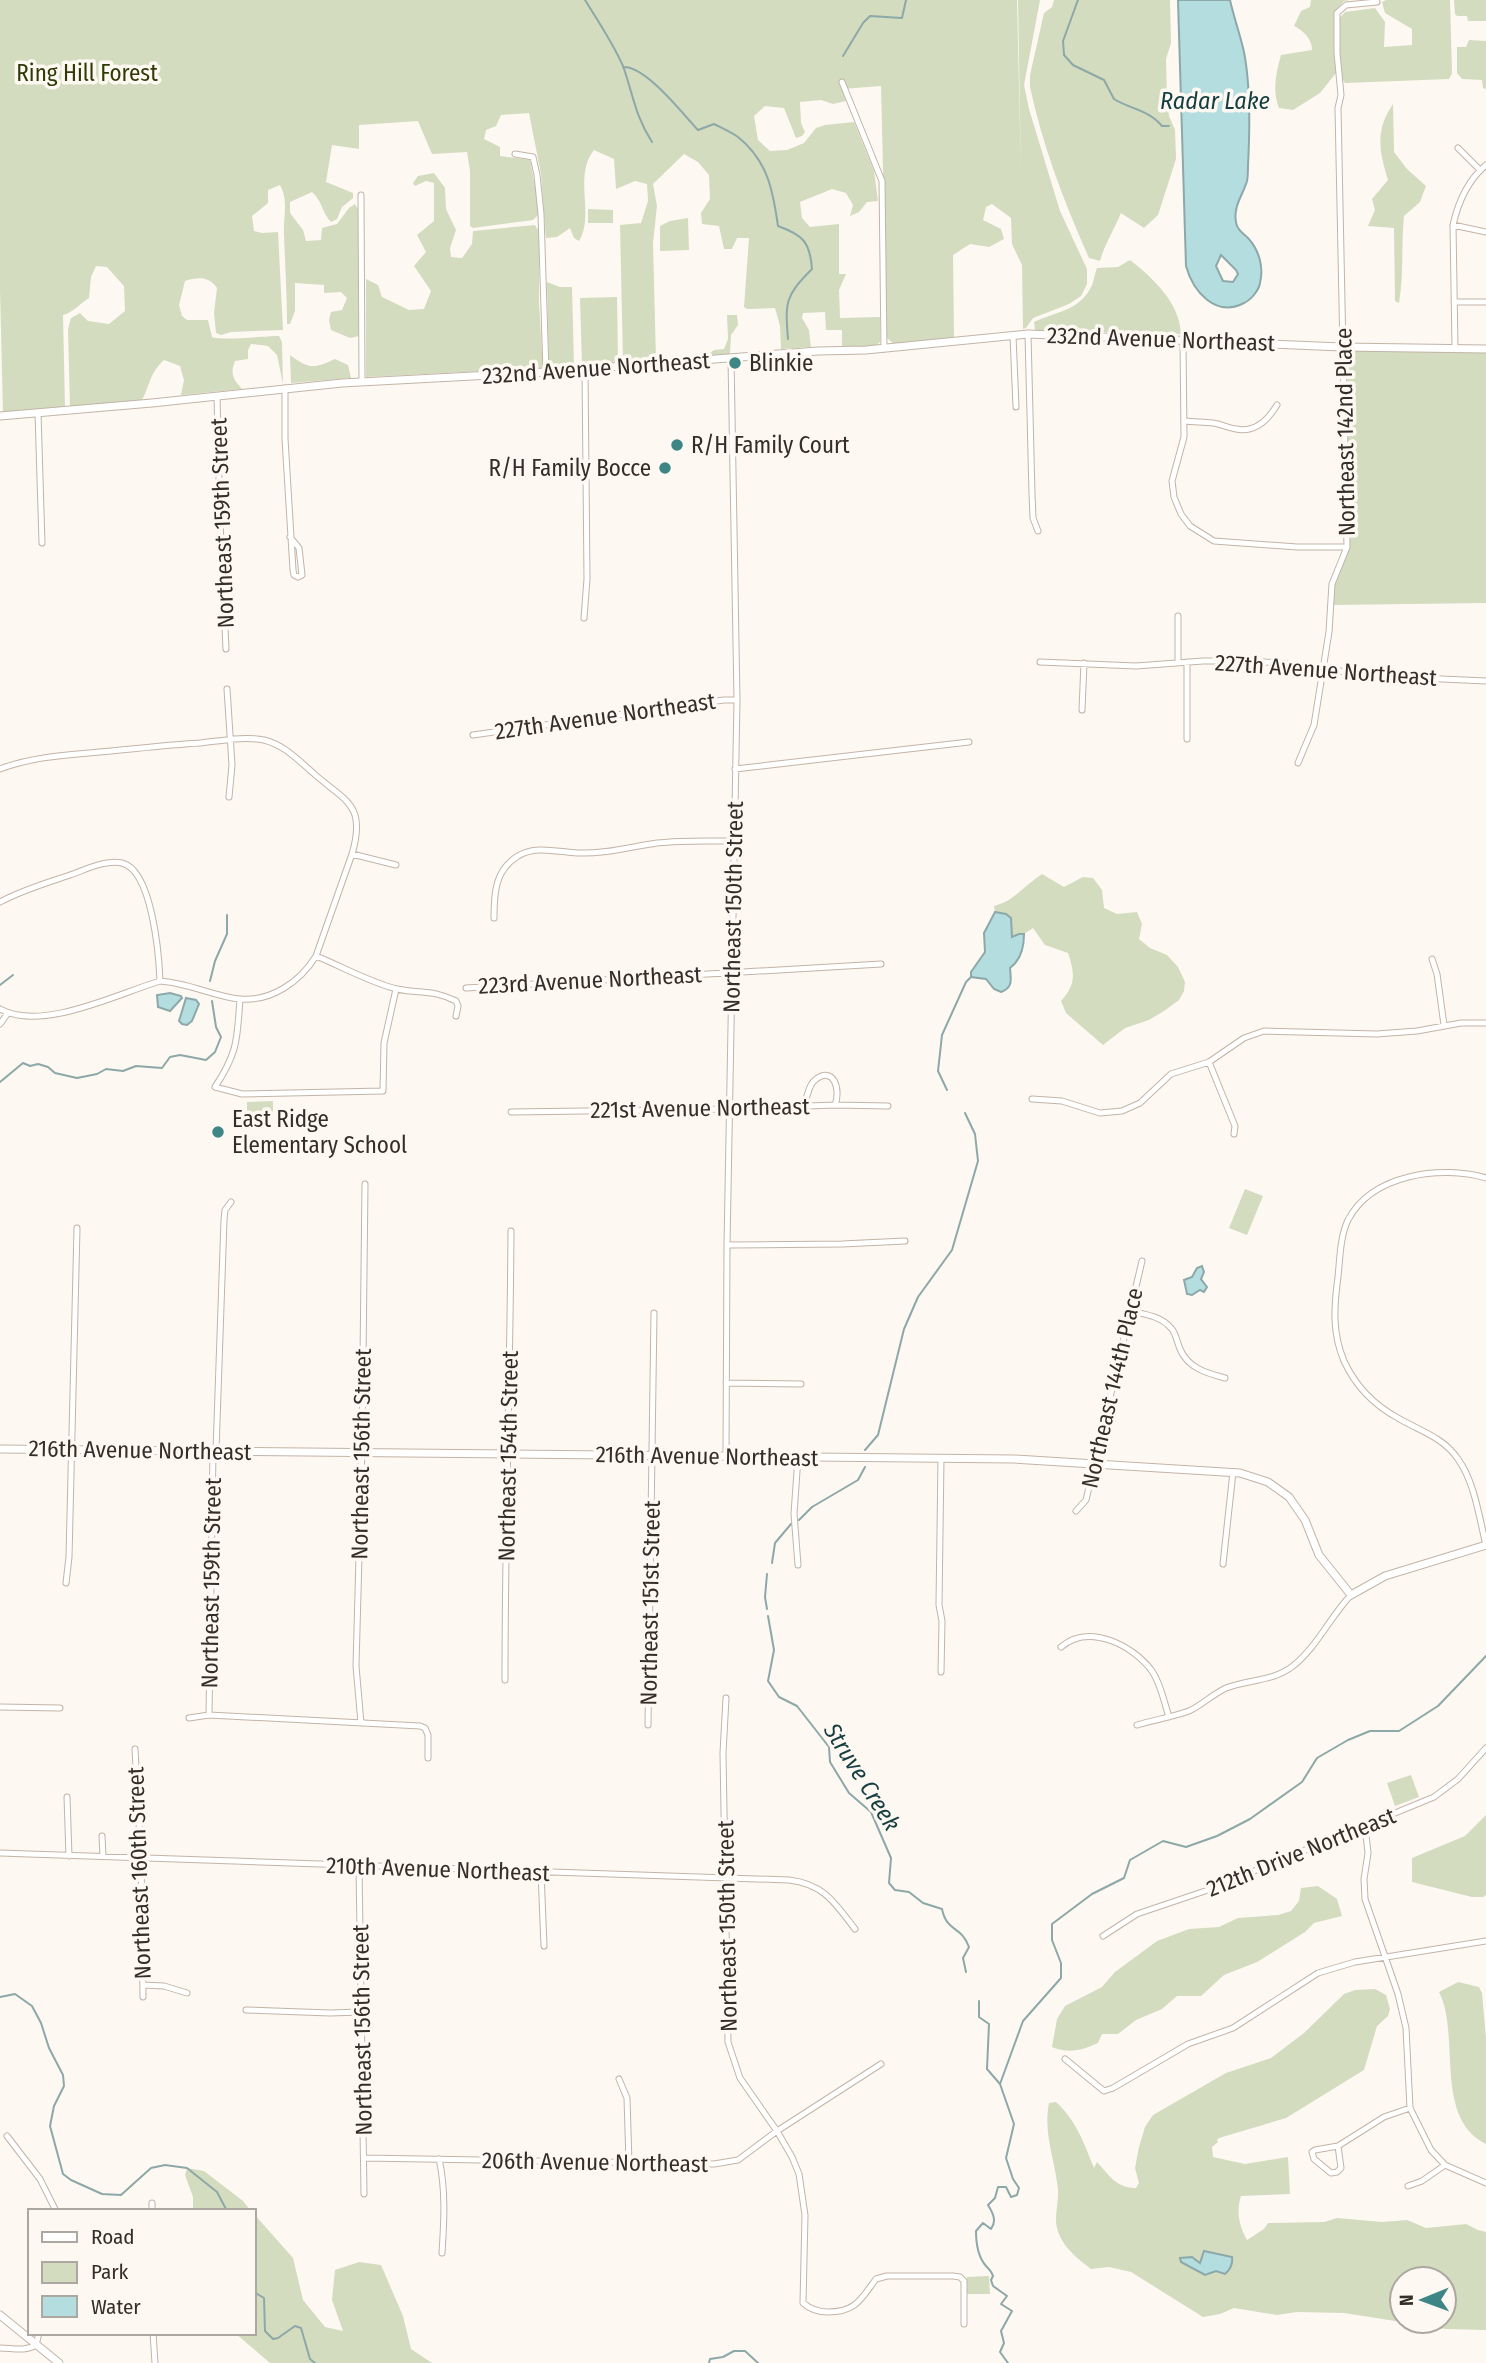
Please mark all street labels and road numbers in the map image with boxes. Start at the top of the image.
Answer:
street label: 232nd Avenue Northeast [1047,321,1276,357]
street label: Northeast 142nd Place [1329,328,1361,536]
street label: 232nd Avenue Northeast [481,346,711,390]
street label: Northeast 159th Street [204,417,240,629]
street label: 227th Avenue Northeast [1214,648,1438,692]
street label: 227th Avenue Northeast [493,687,718,745]
street label: Northeast 150th Street [717,800,749,1013]
street label: 223rd Avenue Northeast [478,960,703,1000]
street label: 221st Avenue Northeast [590,1092,810,1124]
street label: Northeast 144th Place [1075,1285,1149,1491]
street label: Northeast 156th Street [345,1348,377,1560]
street label: Northeast 154th Street [492,1350,524,1562]
street label: 216th Avenue Northeast [28,1434,252,1466]
street label: 216th Avenue Northeast [595,1440,819,1472]
street label: Northeast 159th Street [195,1477,227,1689]
street label: Northeast 151st Street [634,1500,666,1706]
street label: Northeast 160th Street [121,1766,157,1980]
street label: 212th Drive Northeast [1202,1801,1400,1903]
street label: Northeast 150th Street [711,1819,743,2032]
street label: 210th Avenue Northeast [326,1851,551,1887]
street label: Northeast 156th Street [346,1924,378,2136]
street label: 206th Avenue Northeast [482,2146,709,2178]

